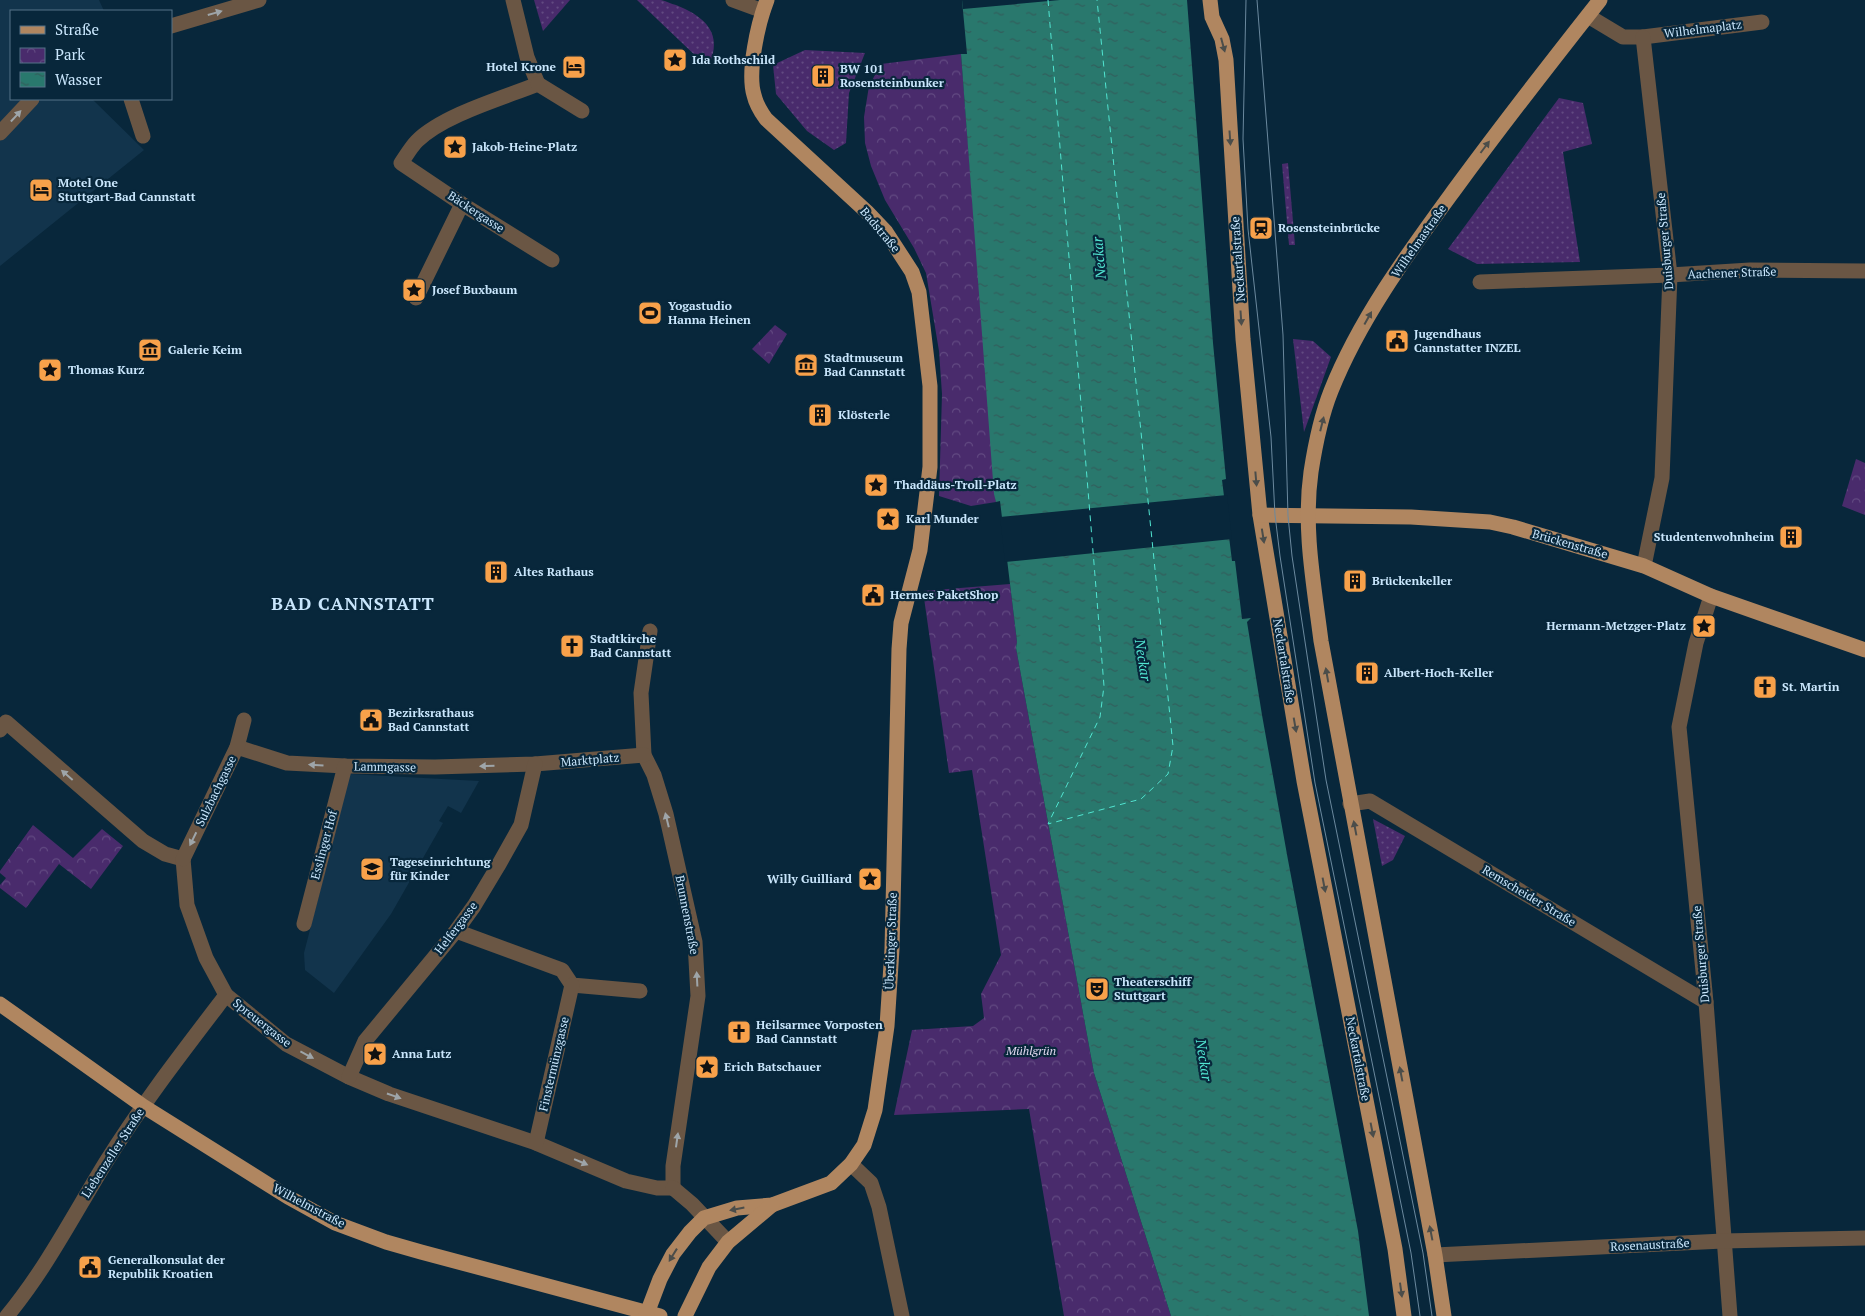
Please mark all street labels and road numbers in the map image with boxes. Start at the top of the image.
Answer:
street label: Wilhelmaplatz [1663,16,1743,41]
street label: Bäckergasse [445,188,507,235]
street label: Duisburger Straße [1653,192,1676,290]
street label: Wilhelmastraße [1388,201,1449,280]
street label: Badstraße [857,204,904,255]
street label: Neckartalstraße [1227,216,1248,302]
street label: Aachener Straße [1687,263,1777,282]
street label: Brückenstraße [1531,526,1610,561]
street label: Neckartalstraße [1270,618,1299,704]
street label: Marktplatz [560,749,620,770]
street label: Sulzbachgasse [192,753,239,829]
street label: Lammgasse [354,758,416,775]
street label: Esslinger Hof [307,808,340,881]
street label: Remscheider Straße [1480,862,1579,929]
street label: Brunnenstraße [672,874,703,956]
street label: Überkinger Straße [881,892,900,990]
street label: Helfergasse [431,899,480,957]
street label: Duisburger Straße [1689,905,1712,1003]
street label: Spreuergasse [230,995,295,1050]
street label: Finstermünzgasse [535,1015,572,1113]
street label: Neckartalstraße [1343,1016,1374,1102]
street label: Liebenzeller Straße [78,1105,147,1200]
street label: Wilhelmstraße [271,1180,348,1231]
street label: Rosenaustraße [1610,1235,1690,1254]

